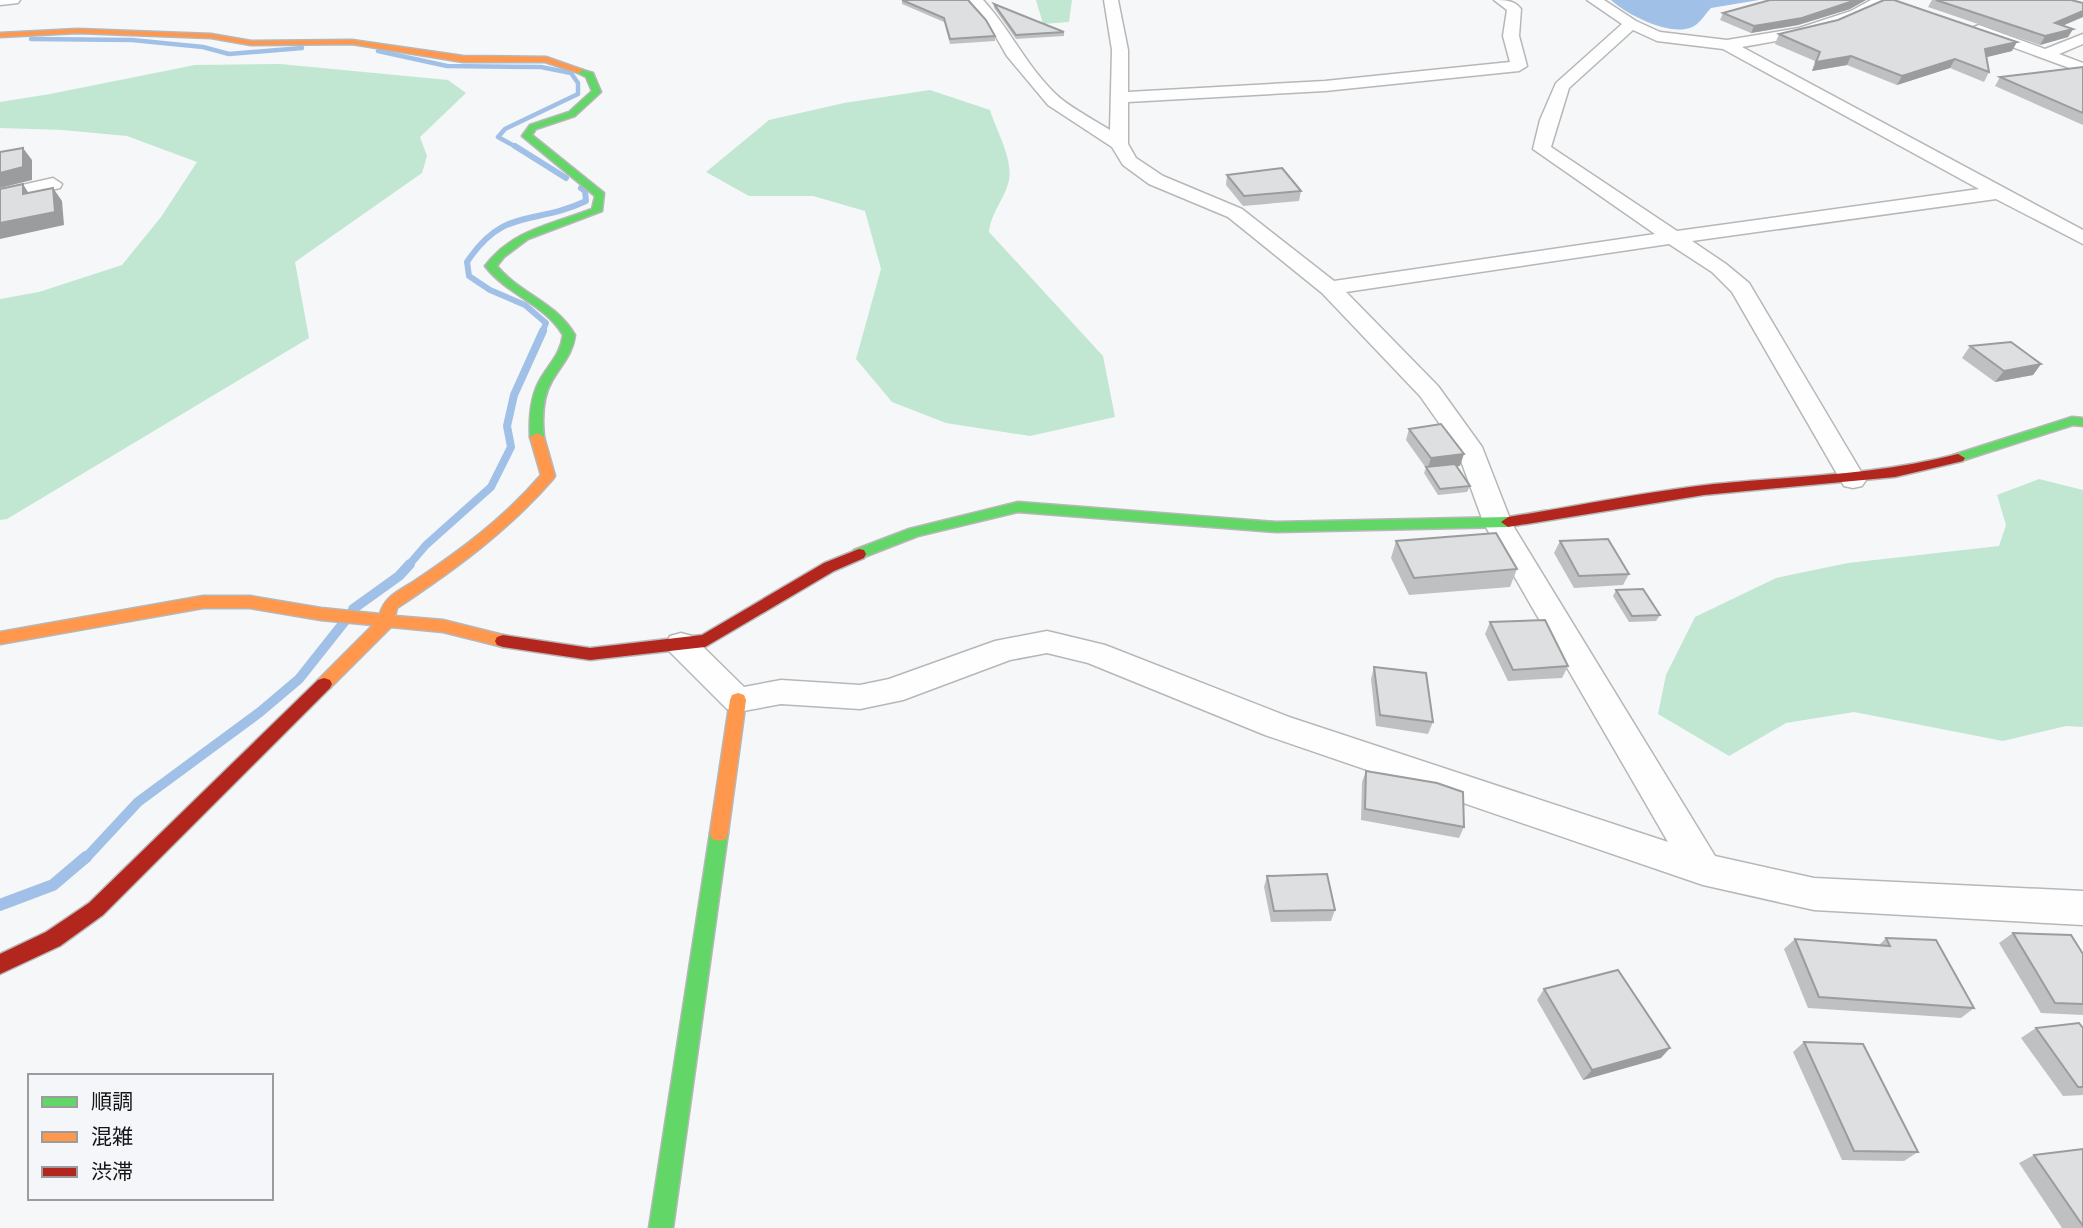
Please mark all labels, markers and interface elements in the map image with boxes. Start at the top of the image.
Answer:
legend [28,1074,273,1200]
text: 順調 [91,1090,133,1115]
text: 混雑 [91,1125,133,1150]
text: 渋滞 [91,1160,133,1185]

